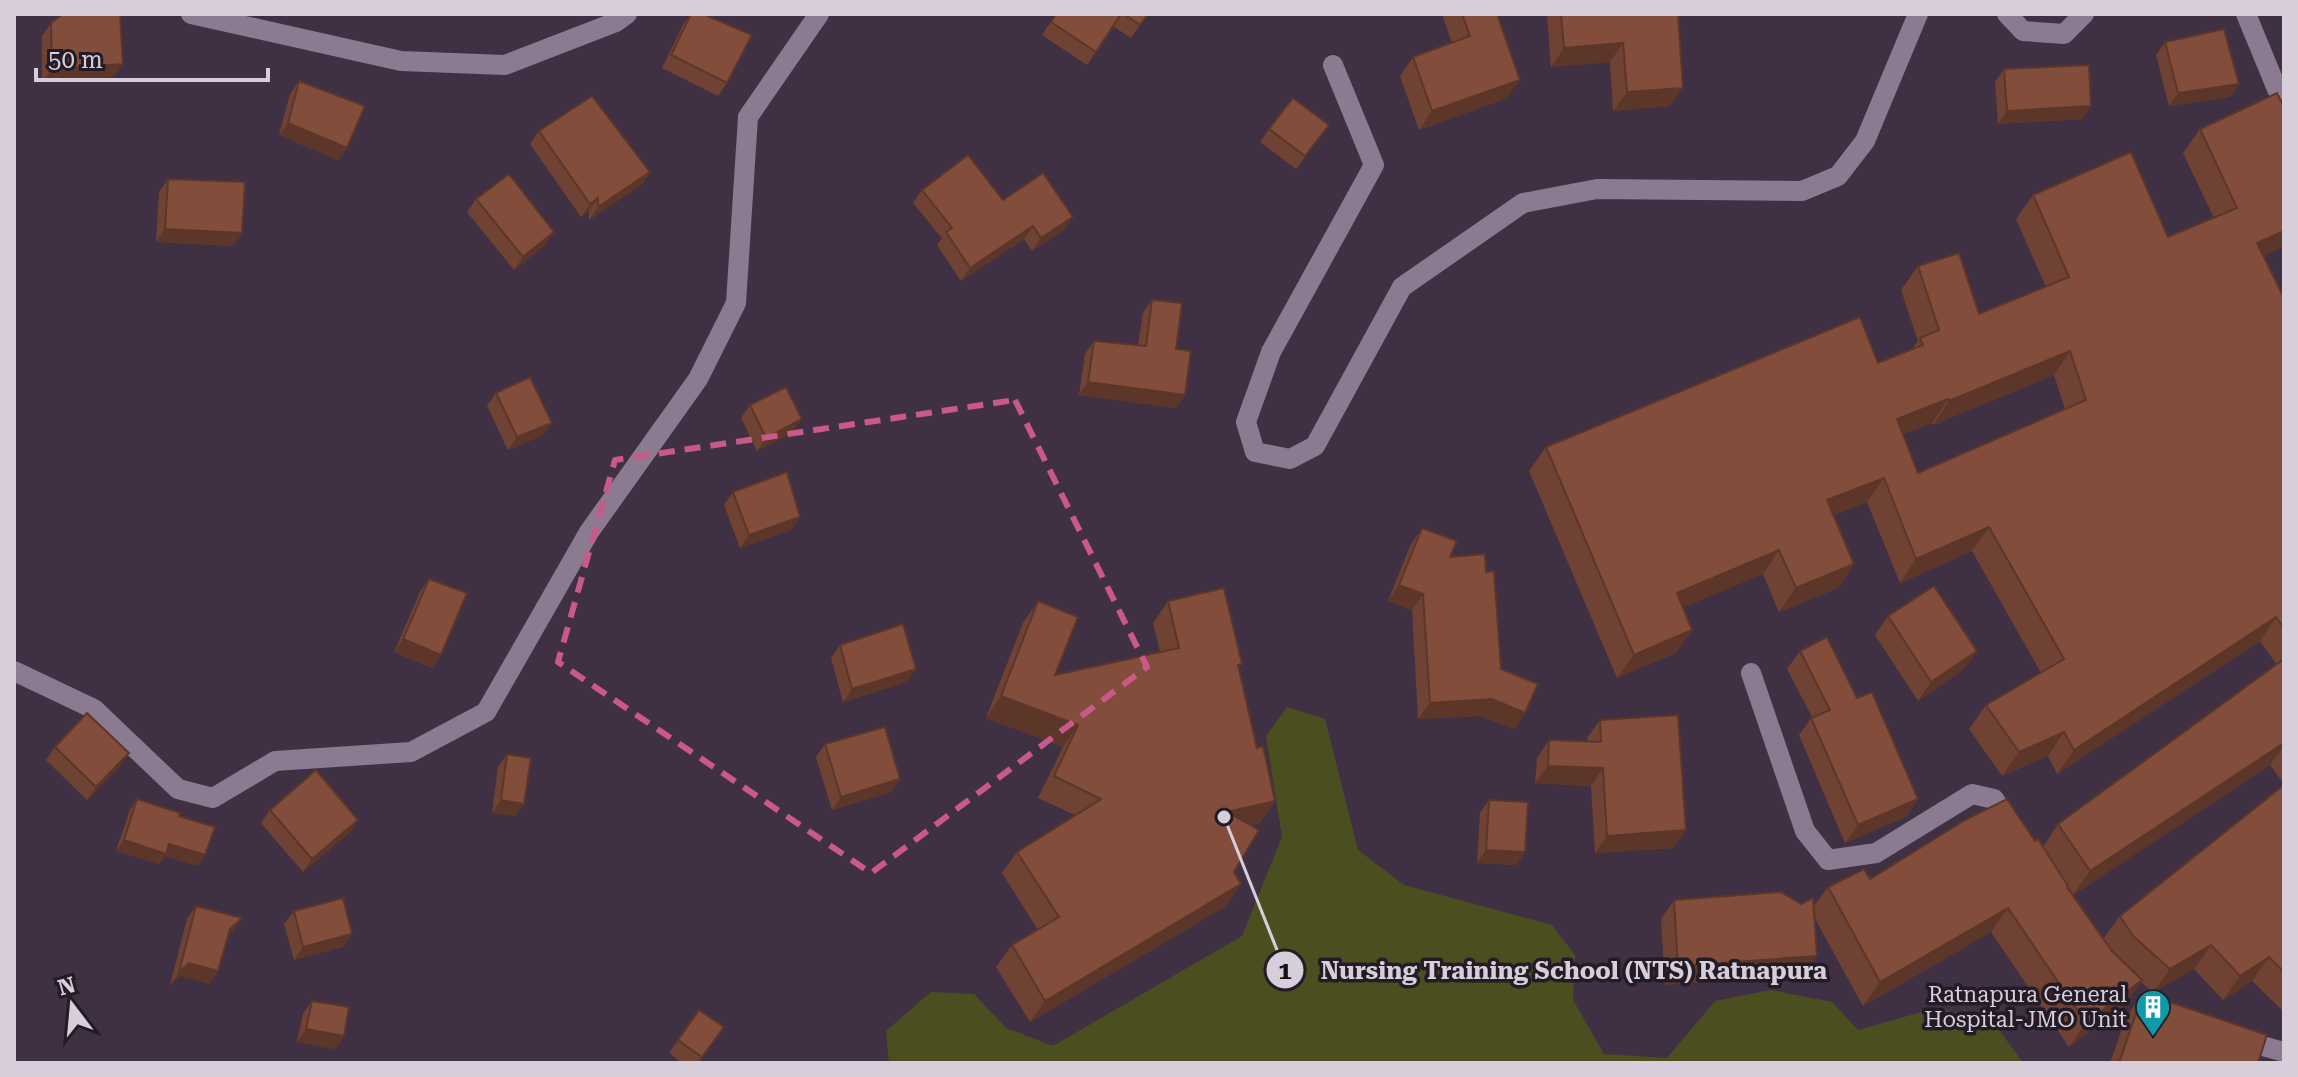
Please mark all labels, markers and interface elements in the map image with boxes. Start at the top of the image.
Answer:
scale bar [36,32,268,82]
text: 50 m [48,46,103,74]
callout: Nursing Training School (NTS) Ratnapura [1265,946,1844,994]
text: 1 [1278,957,1292,985]
text: Nursing Training School (NTS) Ratnapura [1321,957,1827,985]
north arrow [32,965,112,1045]
text: N [55,972,78,1001]
place label: Ratnapura General Hospital-JMO Unit [1924,982,2127,1032]
building icon: Ratnapura General Hospital-JMO Unit [2134,988,2172,1038]

